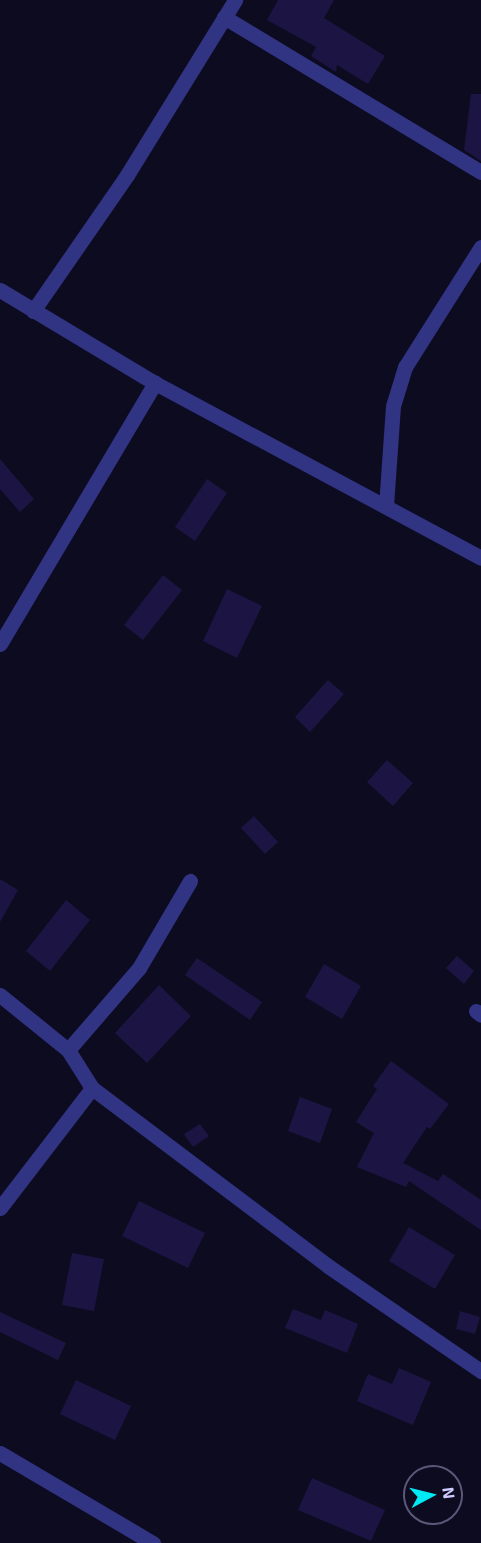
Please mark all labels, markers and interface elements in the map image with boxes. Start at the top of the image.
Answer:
north arrow [403,1465,463,1525]
text: N [439,1486,460,1500]

